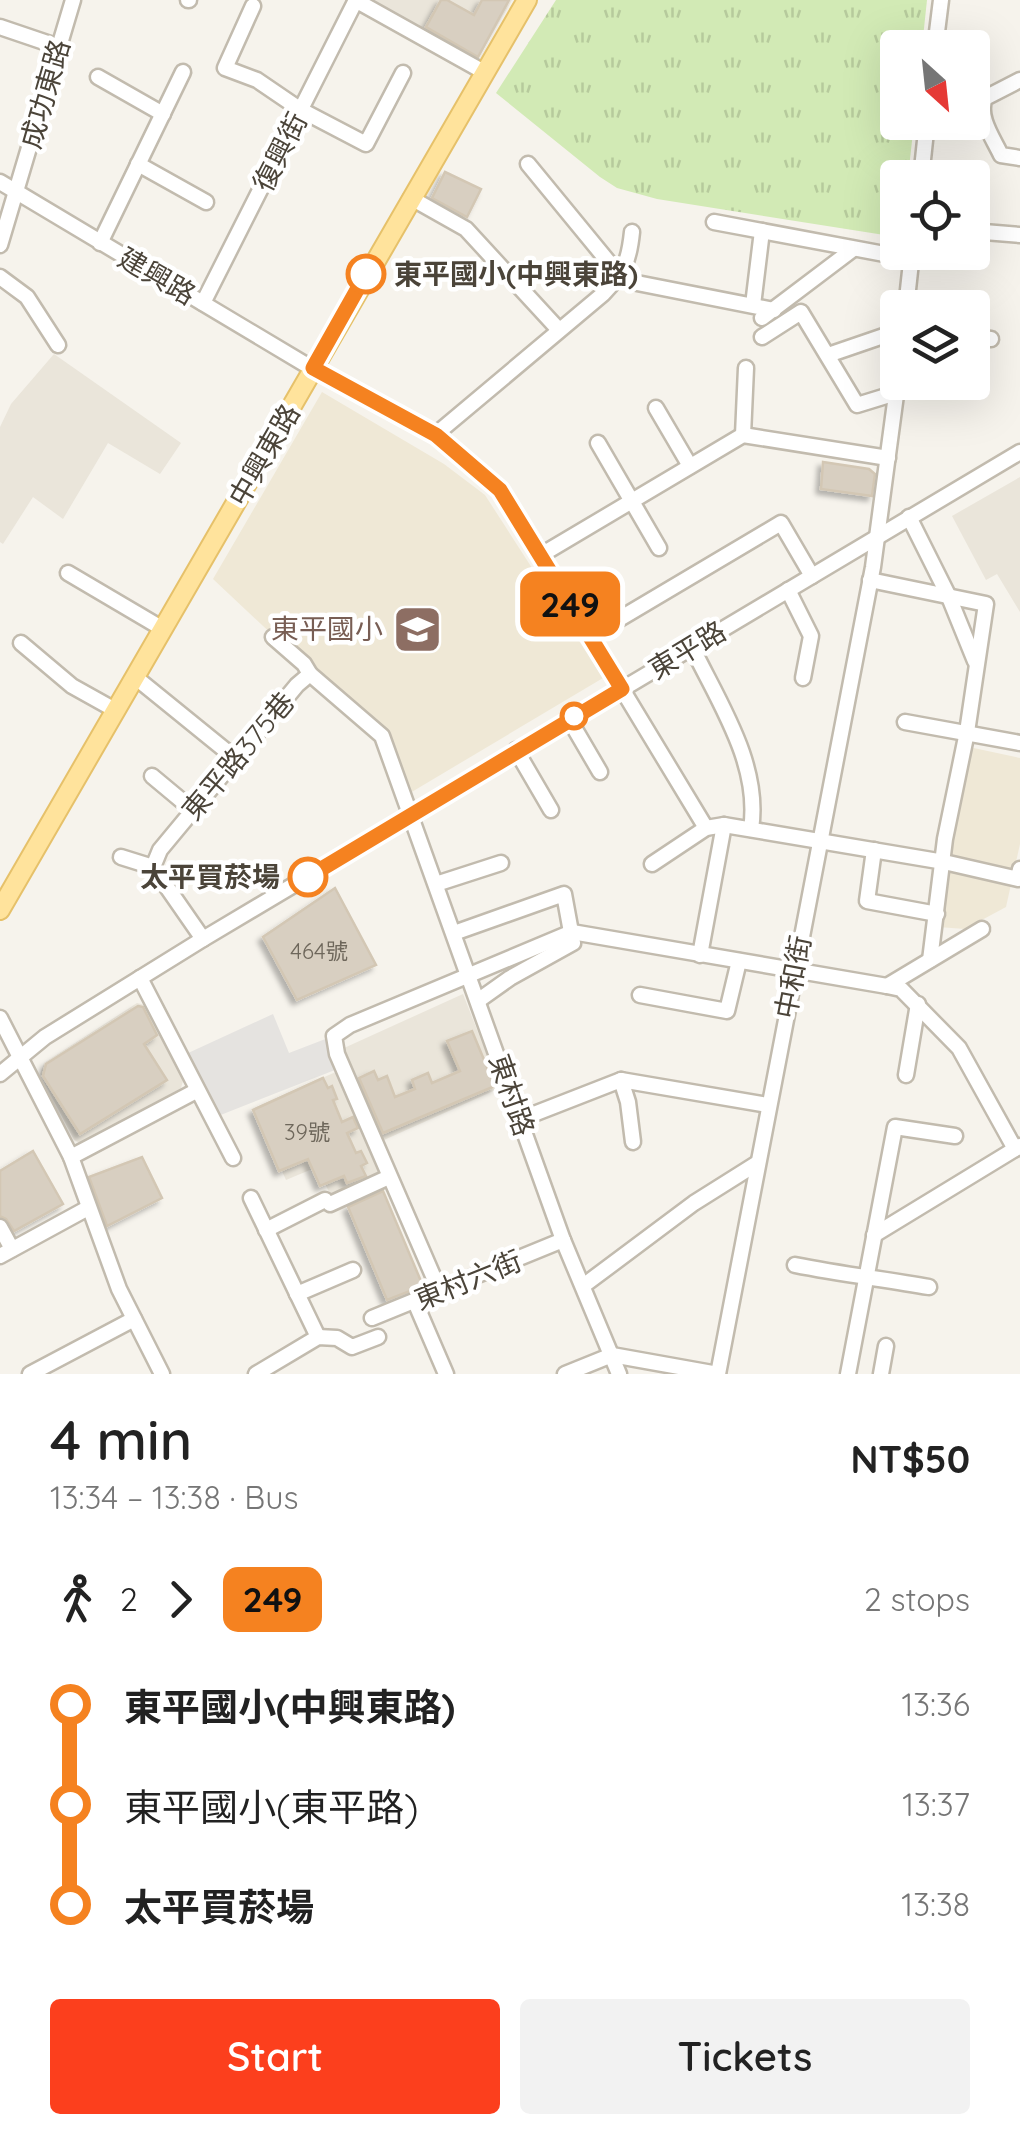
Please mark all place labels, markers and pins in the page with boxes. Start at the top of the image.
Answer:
marker: 東平國小(中興東路) [347,255,385,293]
place label: 東平國小(中興東路) [394,256,638,291]
school or university icon: 東平國小 [392,603,444,655]
place label: 東平國小 [271,611,383,646]
unlabelled marker [561,703,587,729]
marker: 太平買菸場 [289,858,327,896]
place label: 太平買菸場 [140,859,280,894]

